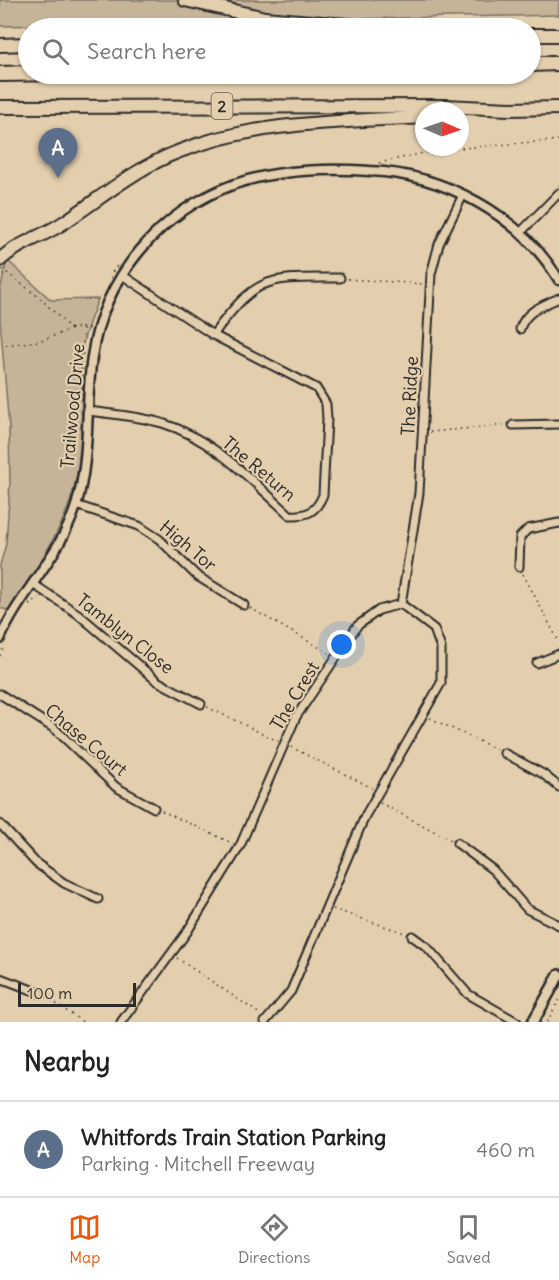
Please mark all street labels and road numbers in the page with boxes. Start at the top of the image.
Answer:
road number: 2 [212,93,232,119]
street label: Trailwood Drive [56,342,89,469]
street label: The Ridge [396,356,423,436]
street label: The Return [218,431,301,506]
street label: High Tor [155,515,222,577]
street label: Tamblyn Close [72,588,179,679]
street label: The Crest [265,657,324,734]
street label: Chase Court [40,699,132,781]

